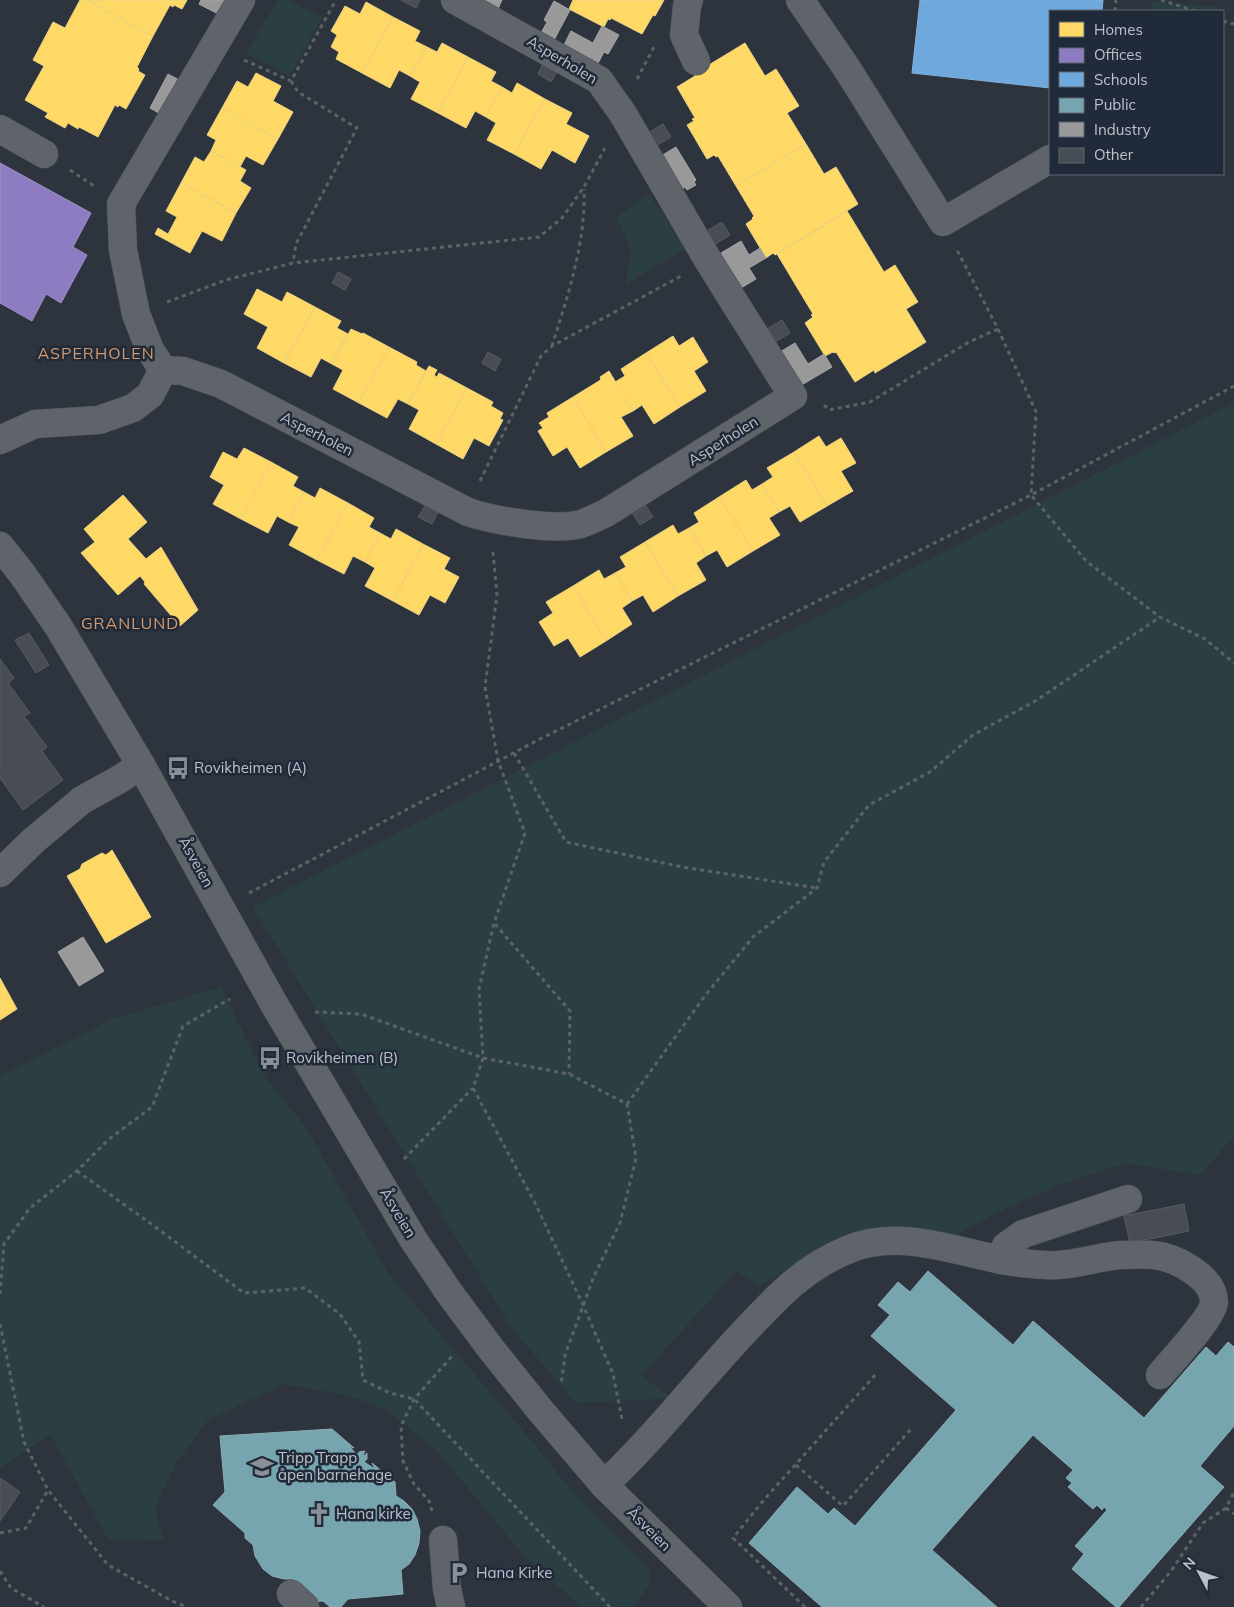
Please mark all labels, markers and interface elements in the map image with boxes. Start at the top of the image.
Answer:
legend [1049,10,1224,175]
text: Homes [1094,20,1143,39]
street label: Asperholen [524,31,601,88]
text: Offices [1094,45,1142,64]
text: Schools [1094,70,1148,89]
text: Public [1094,95,1136,114]
text: Industry [1094,120,1151,139]
text: Other [1094,145,1134,164]
district label: ASPERHOLEN [37,343,155,363]
street label: Asperholen [278,407,357,460]
street label: Asperholen [684,412,761,470]
district label: GRANLUND [81,613,179,633]
bus stop icon: Rovikheimen (A) [165,755,191,781]
place label: Rovikheimen (A) [194,758,307,777]
street label: Åsveien [175,833,219,890]
bus stop icon: Rovikheimen (B) [257,1045,283,1071]
place label: Rovikheimen (B) [286,1048,398,1067]
street label: Åsveien [376,1184,422,1241]
place label: Tripp Trapp åpen barnehage [278,1448,392,1484]
school or university icon: Tripp Trapp åpen barnehage [249,1454,275,1480]
church icon: Hana kirke [306,1501,332,1527]
street label: Åsveien [623,1502,676,1555]
place label: Hana kirke [336,1504,411,1523]
north arrow [1174,1547,1224,1597]
text: N [1179,1554,1199,1573]
parking icon: Hana Kirke [446,1560,472,1586]
place label: Hana Kirke [476,1563,552,1582]

